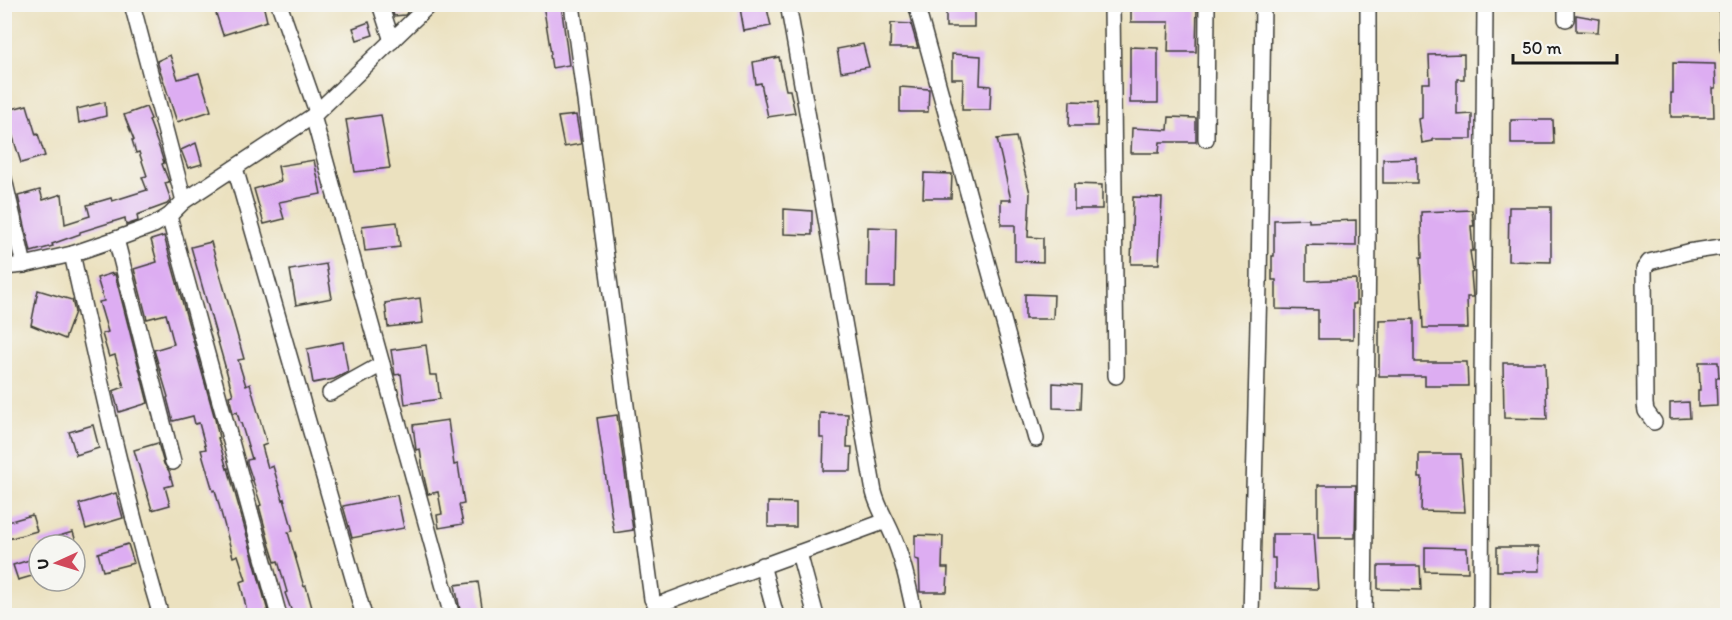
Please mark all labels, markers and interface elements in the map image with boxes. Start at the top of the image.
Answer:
scale bar [1513,27,1616,65]
text: 50 m [1522,37,1562,59]
north arrow [27,533,87,593]
text: U [33,558,52,570]

